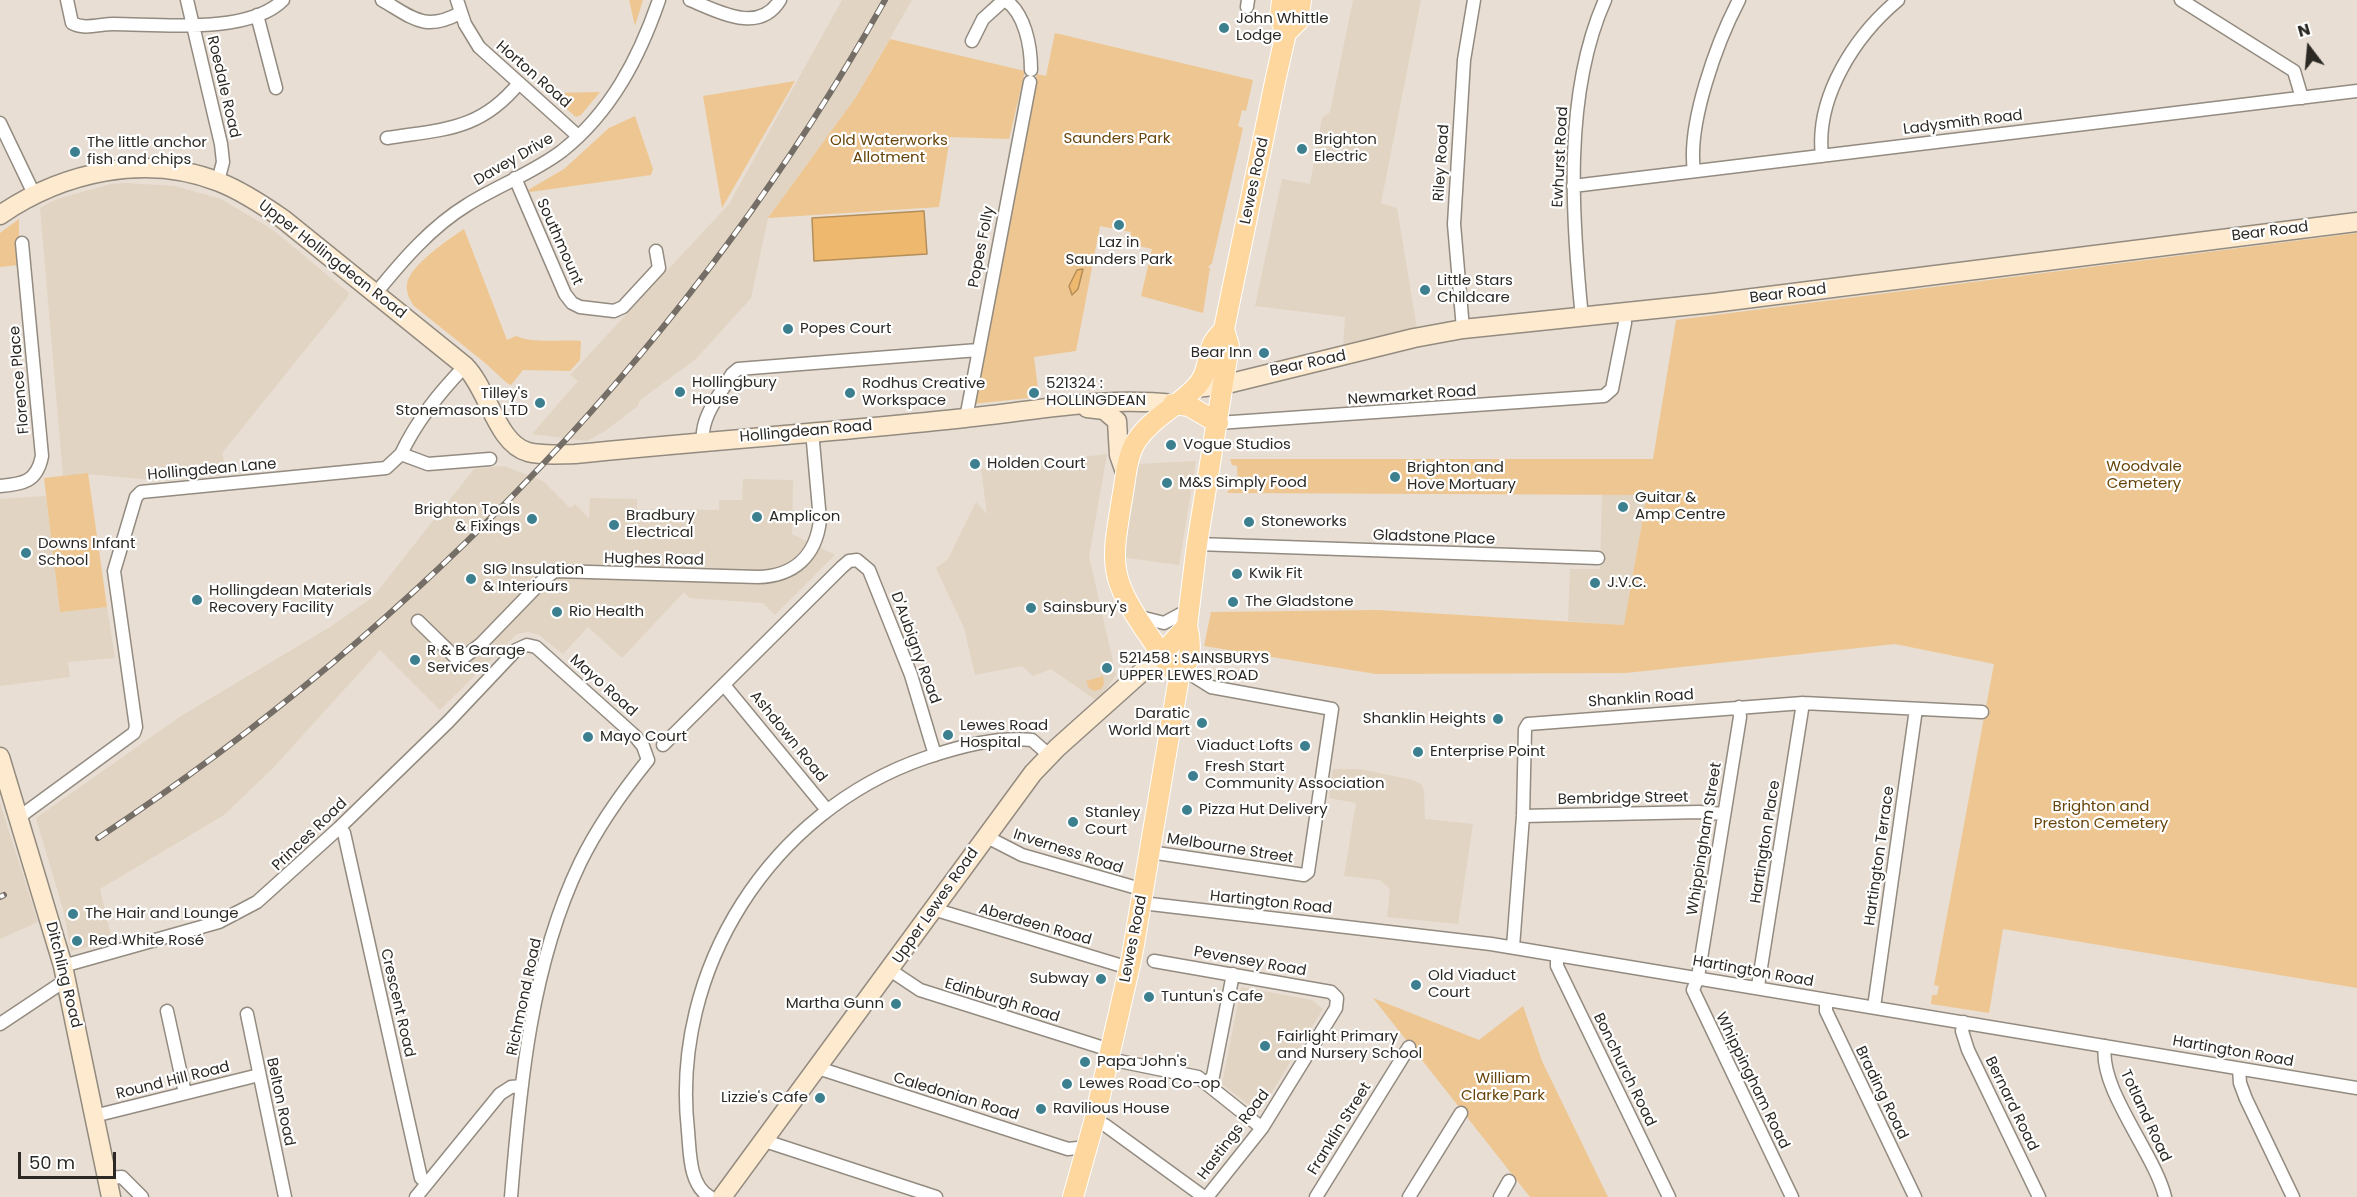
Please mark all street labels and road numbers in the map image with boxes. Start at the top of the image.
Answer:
street label: Roedale Road [203,34,243,140]
street label: Horton Road [492,38,574,112]
street label: Ewhurst Road [1549,106,1573,208]
street label: Ladysmith Road [1902,107,2024,139]
street label: Riley Road [1430,124,1454,202]
street label: Davey Drive [471,130,557,190]
street label: Lewes Road [1237,136,1273,226]
street label: Southmount [532,196,586,288]
street label: Upper Hollingdean Road [255,197,409,323]
street label: Popes Folly [965,205,999,289]
street label: Bear Road [2231,218,2309,246]
street label: Bear Road [1749,280,1827,308]
street label: Florence Place [6,325,34,435]
street label: Bear Road [1268,347,1348,381]
street label: Newmarket Road [1347,383,1477,409]
street label: Hollingdean Road [739,417,873,447]
street label: Hollingdean Lane [147,455,277,485]
street label: Gladstone Place [1373,527,1495,549]
street label: Hughes Road [604,550,704,570]
street label: D'Aubigny Road [886,590,944,706]
street label: Mayo Road [566,651,640,721]
street label: Shanklin Road [1588,686,1694,712]
street label: Ashdown Road [746,688,830,786]
street label: Whippingham Street [1684,761,1726,917]
street label: Hartington Place [1747,779,1785,905]
street label: Hartington Terrace [1861,785,1899,927]
street label: Bembridge Street [1557,789,1689,809]
street label: Princes Road [269,795,351,875]
street label: Inverness Road [1011,826,1125,878]
street label: Melbourne Street [1166,830,1294,868]
street label: Upper Lewes Road [889,845,983,967]
street label: Hartington Road [1209,888,1333,918]
street label: Lewes Road [1117,894,1151,984]
street label: Aberdeen Road [977,900,1093,950]
street label: Ditchling Road [41,920,85,1030]
street label: Richmond Road [504,937,546,1057]
street label: Pevensey Road [1192,943,1308,981]
street label: Crescent Road [376,947,418,1059]
street label: Hartington Road [1691,952,1815,992]
street label: Edinburgh Road [942,975,1062,1027]
street label: Bonchurch Road [1589,1010,1659,1130]
street label: Whippingham Road [1711,1010,1793,1152]
street label: Hartington Road [2171,1032,2295,1072]
street label: Brading Road [1851,1043,1911,1143]
street label: Bernard Road [1980,1054,2042,1154]
street label: Belton Road [262,1056,298,1148]
street label: Round Hill Road [114,1058,232,1104]
street label: Totland Road [2116,1067,2174,1165]
street label: Caledonian Road [891,1069,1021,1125]
street label: Franklin Street [1304,1079,1376,1179]
street label: Hastings Road [1194,1086,1274,1184]

